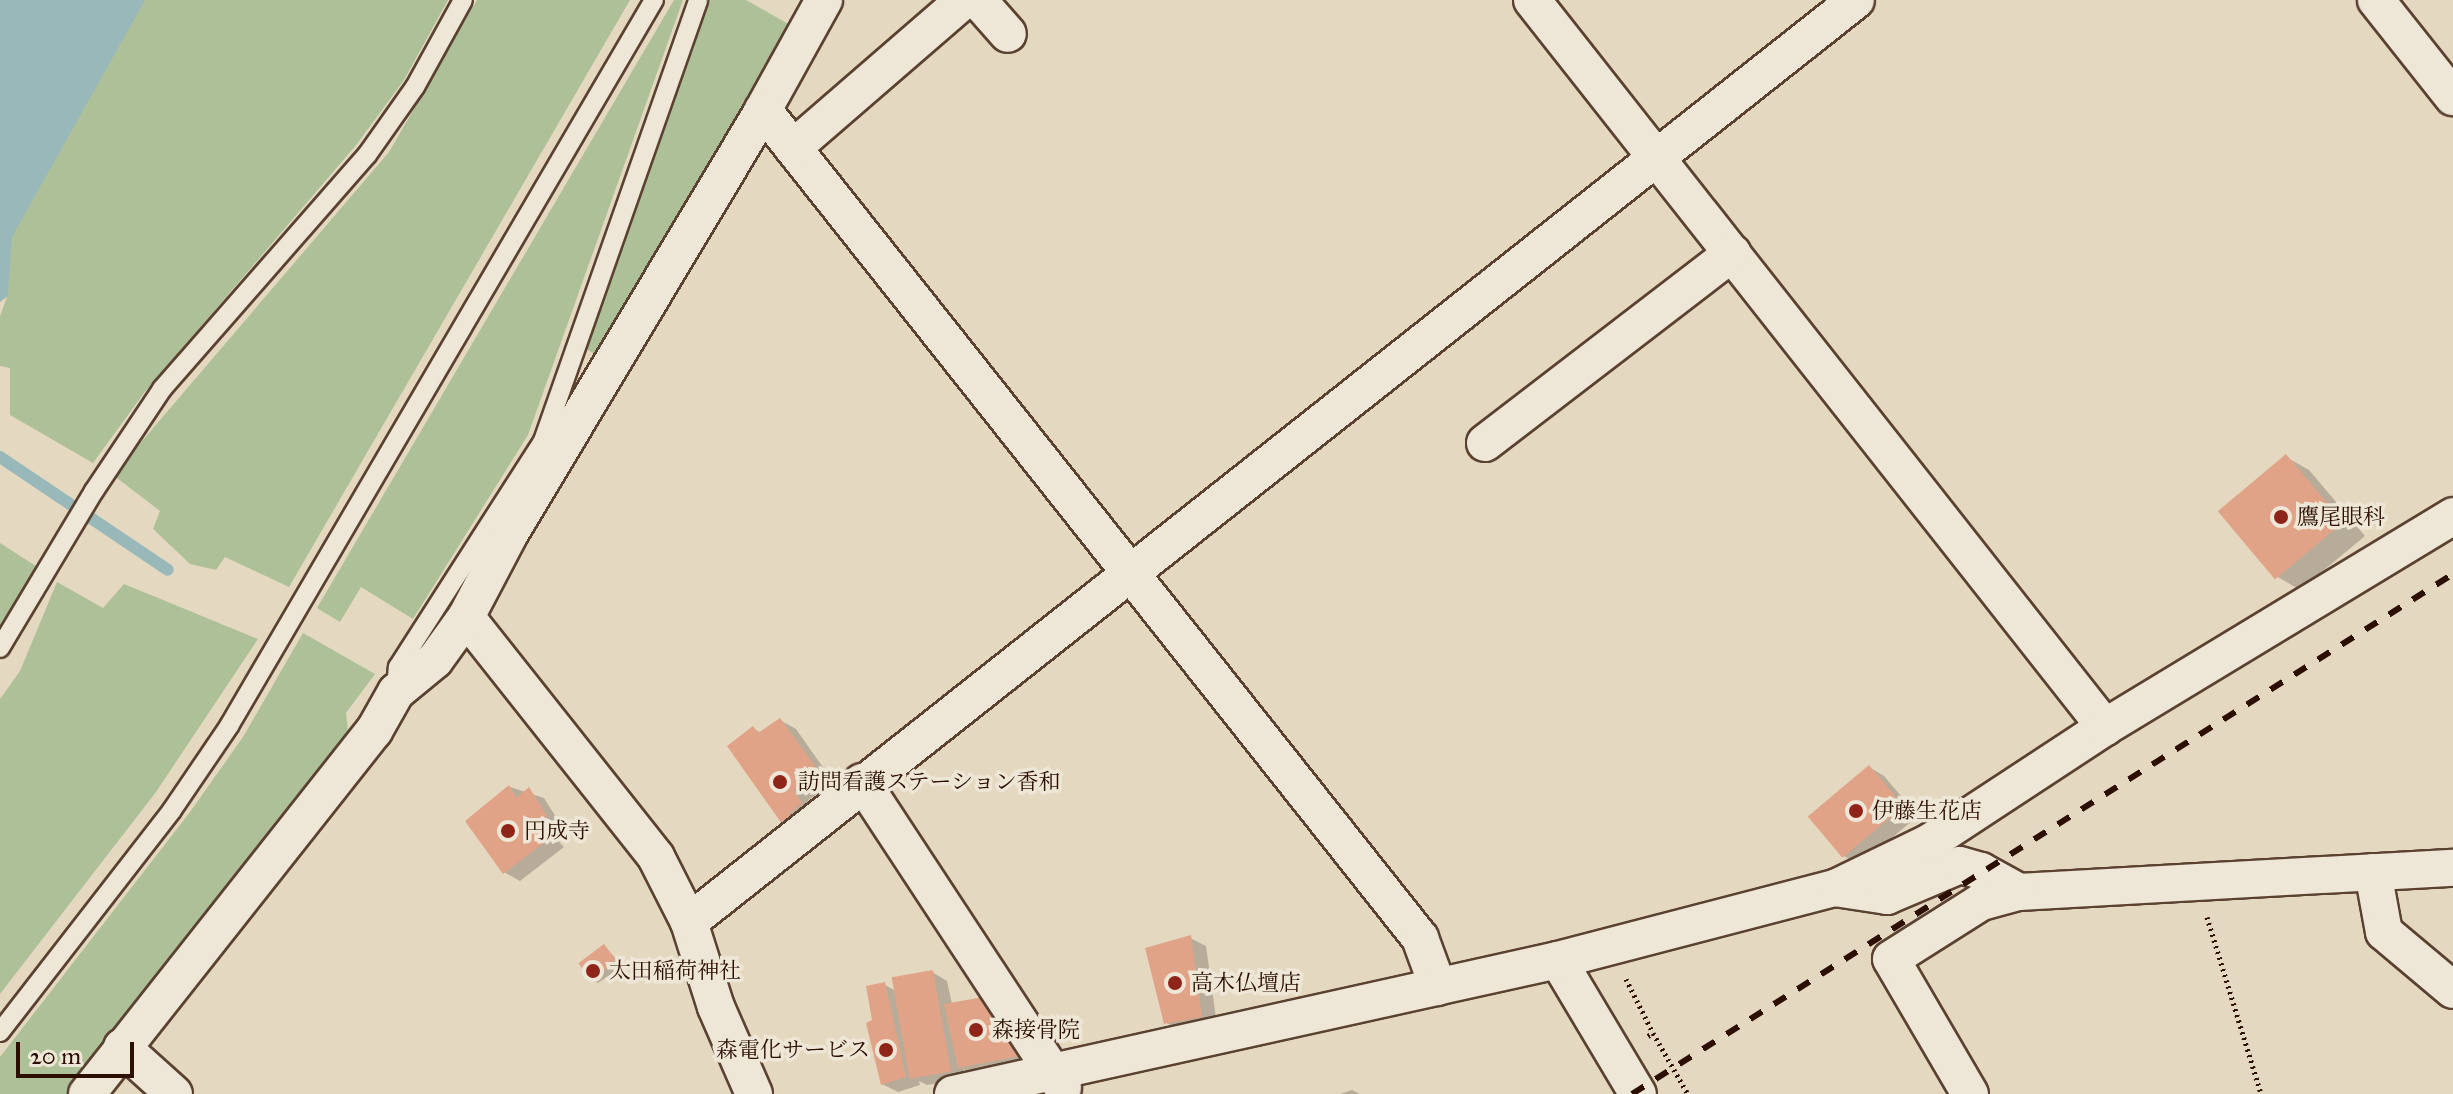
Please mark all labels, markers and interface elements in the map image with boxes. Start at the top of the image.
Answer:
place label: 鷹尾眼科 [2297,504,2385,530]
marker: 鷹尾眼科 [2272,508,2290,526]
place label: 訪問看護ステーション香和 [798,769,1062,795]
marker: 訪問看護ステーション香和 [769,771,791,793]
place label: 伊藤生花店 [1872,798,1982,824]
marker: 伊藤生花店 [1847,802,1865,820]
place label: 円成寺 [524,818,590,844]
marker: 円成寺 [499,822,517,840]
place label: 太田稲荷神社 [609,958,741,984]
marker: 太田稲荷神社 [584,962,602,980]
place label: 高木仏壇店 [1191,970,1301,996]
marker: 高木仏壇店 [1166,974,1184,992]
place label: 森接骨院 [992,1017,1080,1043]
marker: 森接骨院 [967,1021,985,1039]
scale bar [20,1026,138,1076]
place label: 森電化サービス [716,1037,870,1063]
text: 20 m [30,1041,81,1071]
marker: 森電化サービス [877,1041,895,1059]

